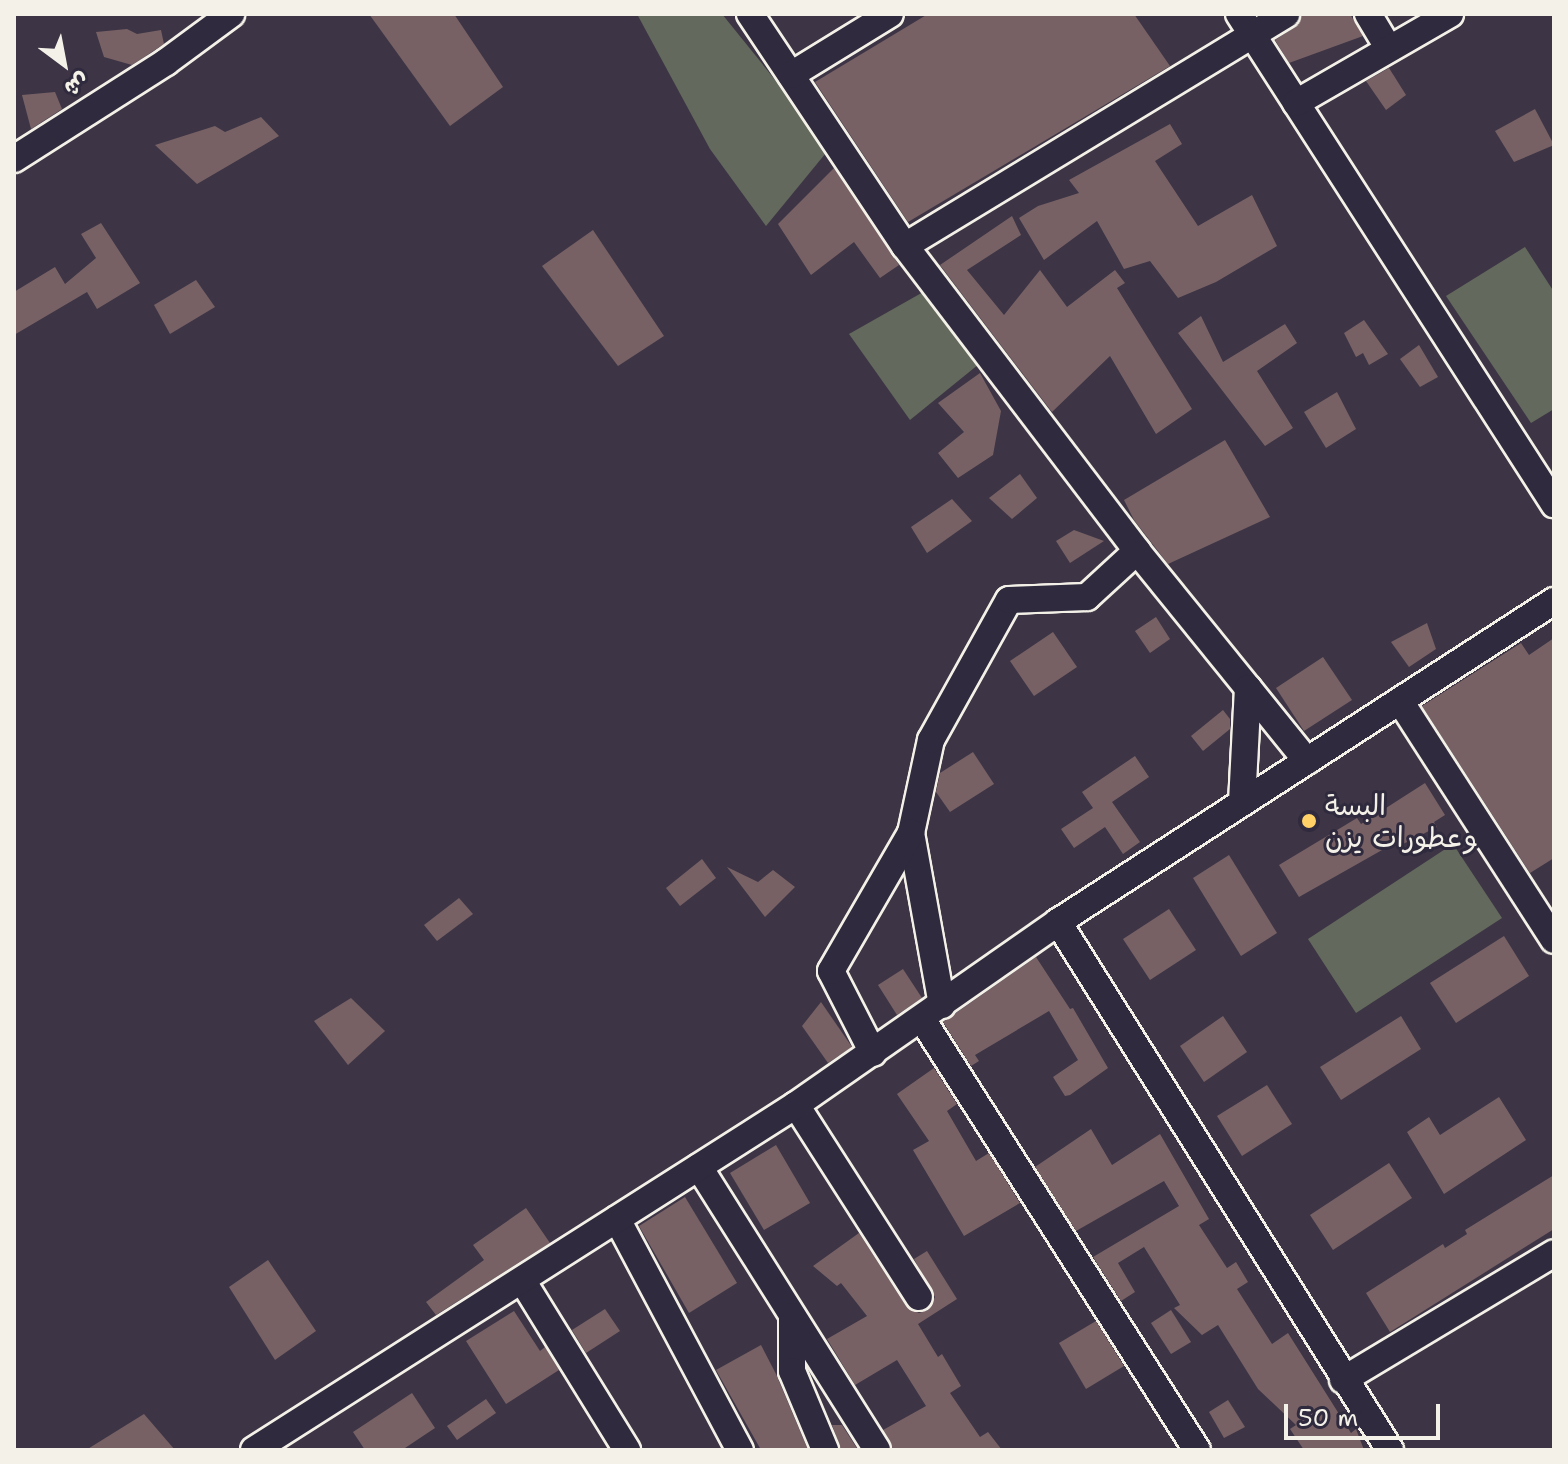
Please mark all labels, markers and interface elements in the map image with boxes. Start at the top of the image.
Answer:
north arrow [24,24,104,104]
text: ش [59,66,95,103]
place label: البسة وعطورات يزن [1325,788,1479,854]
marker: البسة وعطورات يزن [1300,812,1318,830]
scale bar [1288,1388,1444,1438]
text: 50 m [1298,1402,1358,1434]

